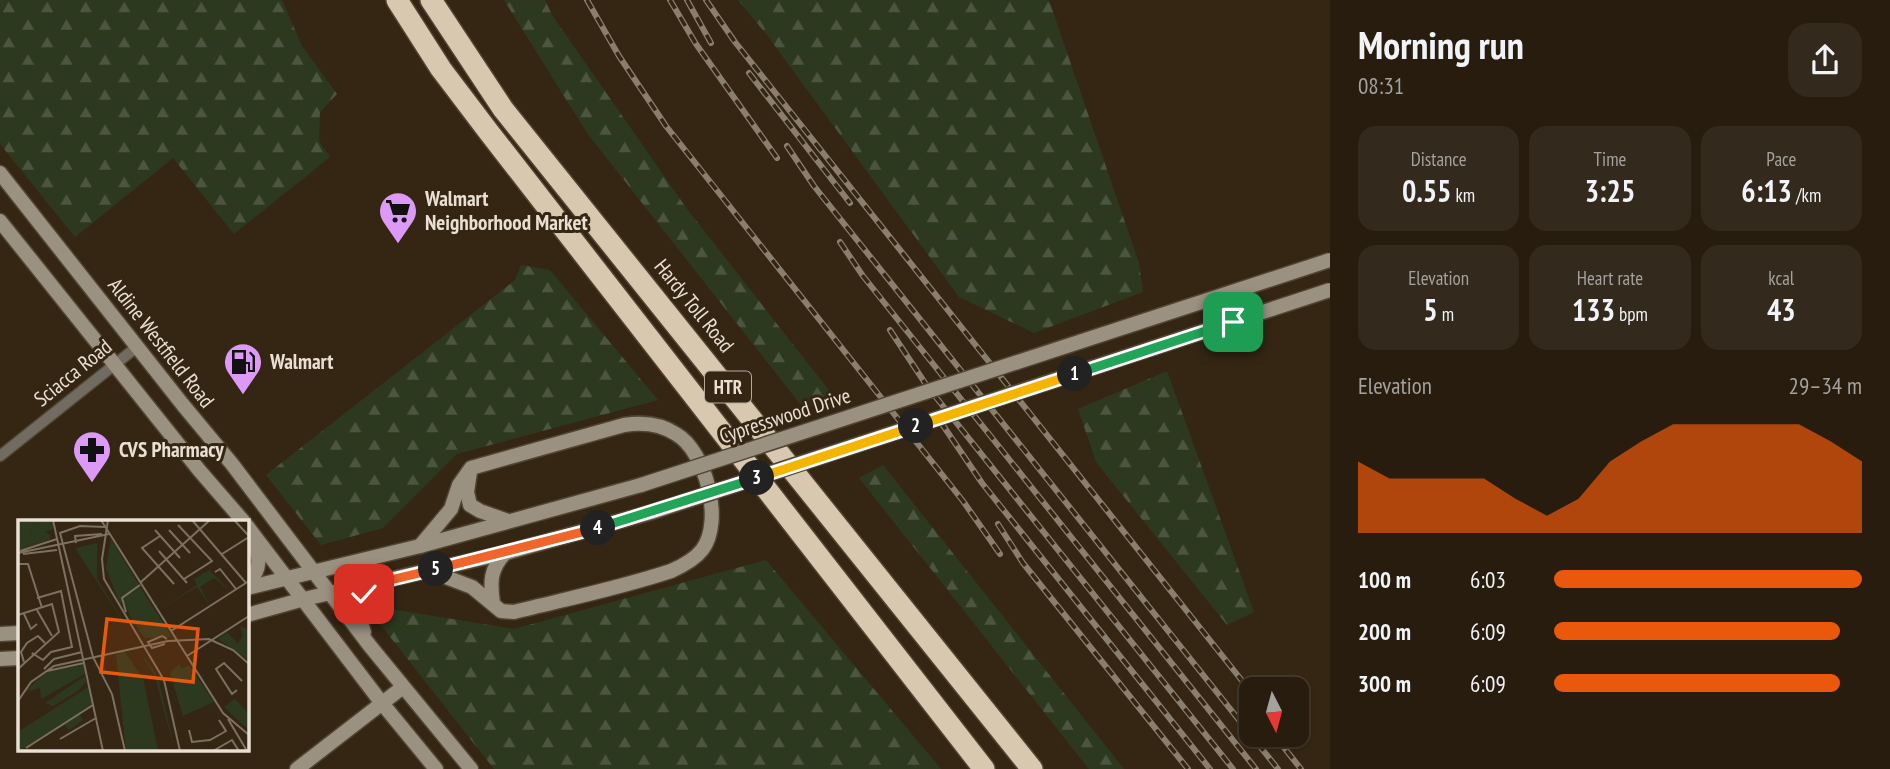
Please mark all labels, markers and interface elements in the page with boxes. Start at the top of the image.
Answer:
text: Morning run [1358,20,1524,69]
button: share [1788,23,1862,97]
text: 08:31 [1358,71,1404,100]
text: Distance [1411,147,1467,171]
text: Time [1594,147,1626,171]
text: Pace [1766,147,1796,171]
text: 0.55 [1402,171,1451,210]
text: 3:25 [1585,171,1635,210]
text: 6:13 [1741,171,1792,210]
text: km [1451,183,1475,207]
text: /km [1792,183,1821,207]
place label: Walmart Neighborhood Market [424,185,588,236]
supermarket icon: Walmart Neighborhood Market [377,190,419,245]
street label: Hardy Toll Road [649,254,740,358]
text: Elevation [1408,266,1469,290]
text: Heart rate [1577,266,1643,290]
text: kcal [1768,266,1794,290]
street label: Aldine Westfield Road [102,272,221,413]
text: 5 [1423,290,1438,329]
text: 133 [1572,290,1615,329]
text: 43 [1767,290,1796,329]
pin [1203,292,1263,352]
text: m [1438,302,1454,326]
text: bpm [1615,302,1648,326]
icon: arrive [1214,303,1252,341]
street label: Sciacca Road [28,333,117,412]
fuel station icon: Walmart [222,341,264,396]
place label: Walmart [269,348,333,375]
pin: 1 [1058,356,1092,392]
text: 1 [1070,361,1079,385]
text: Elevation [1358,371,1432,400]
text: 29–34 m [1789,371,1862,400]
road number: HTR [705,372,751,402]
street label: Cypresswood Drive [716,382,854,449]
pin: 2 [898,408,934,444]
text: 2 [911,413,920,437]
pharmacy icon: CVS Pharmacy [71,429,113,484]
place label: CVS Pharmacy [119,436,224,463]
pin: 3 [740,461,774,496]
text: 3 [752,465,761,489]
pin: 4 [580,510,616,546]
text: 4 [593,515,602,539]
inset map [18,520,248,752]
pin: 5 [418,552,453,586]
text: 5 [431,556,440,580]
pin [334,564,394,624]
text: 100 m [1358,565,1411,594]
text: 6:03 [1470,565,1506,594]
icon: check [345,575,383,613]
text: 200 m [1358,617,1411,646]
text: 6:09 [1470,617,1506,646]
text: 300 m [1358,669,1411,698]
text: 6:09 [1470,669,1506,698]
north arrow [1239,677,1309,747]
map controls [1239,677,1309,747]

